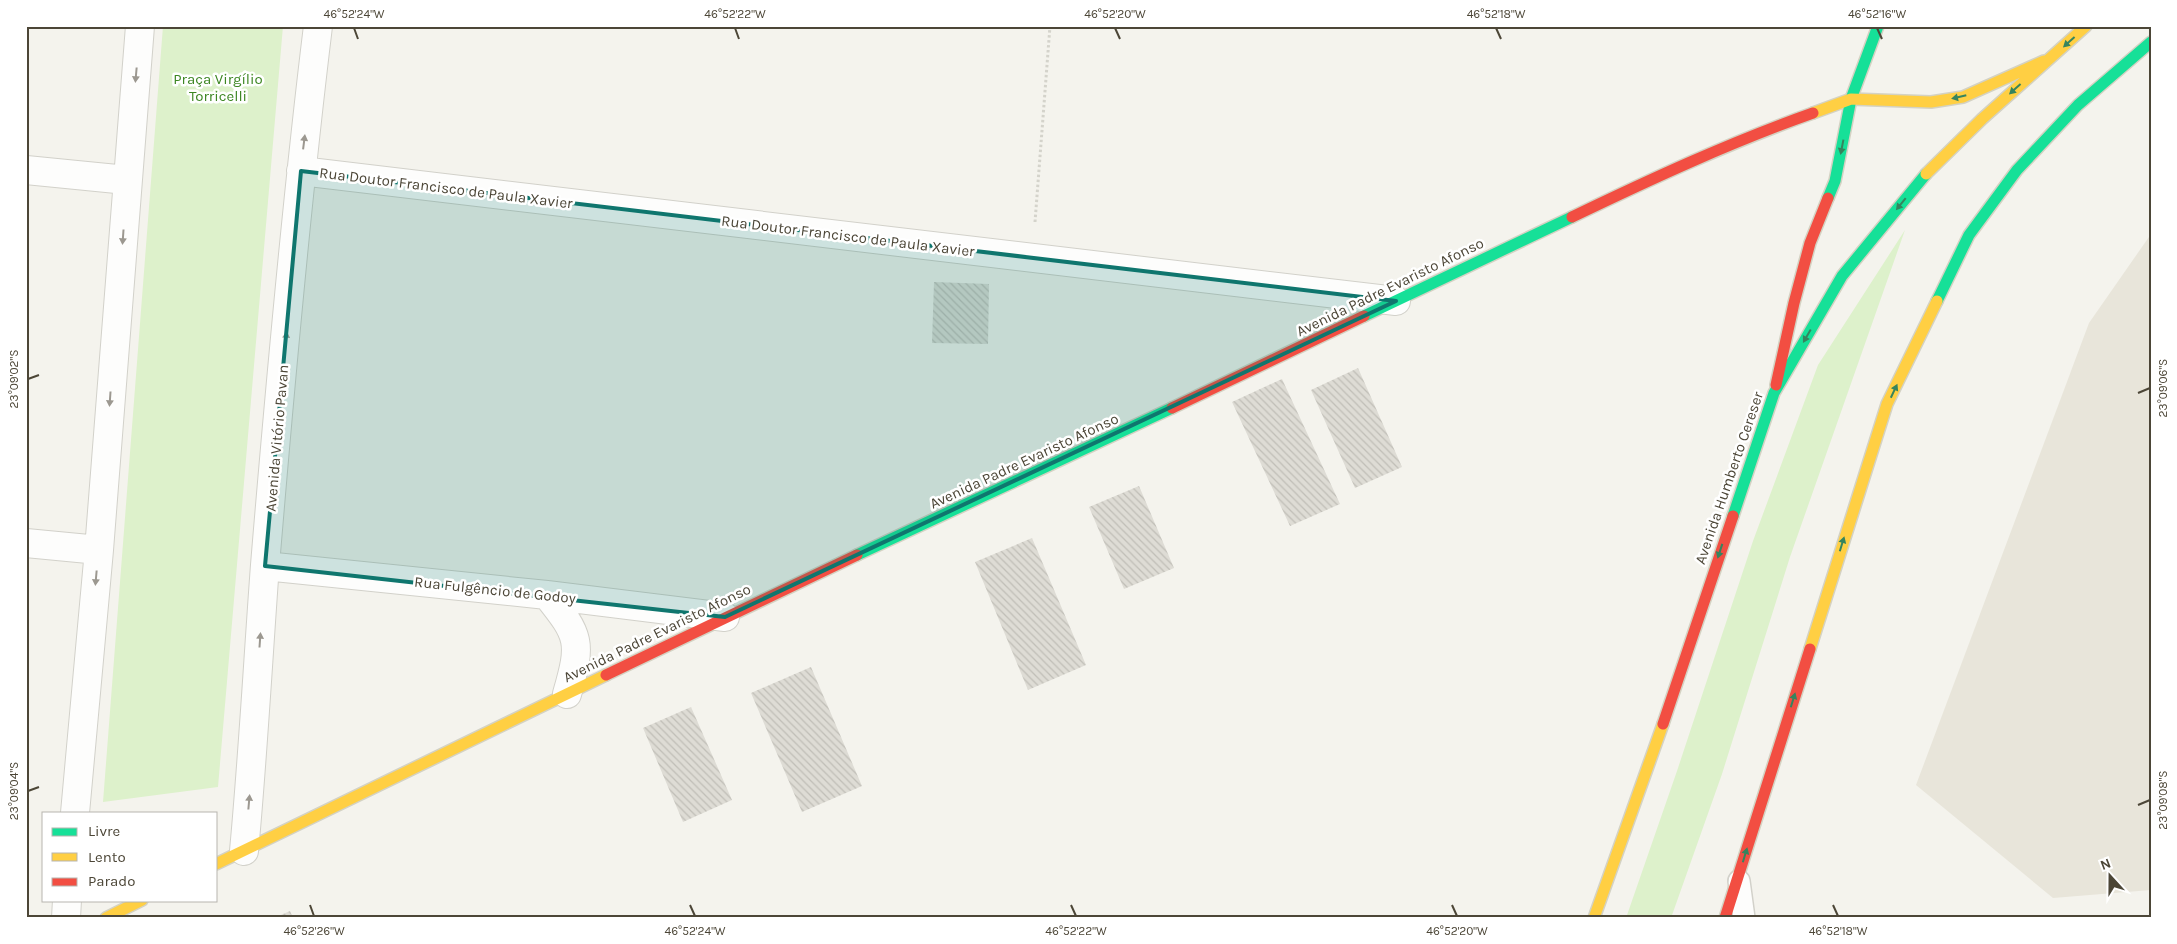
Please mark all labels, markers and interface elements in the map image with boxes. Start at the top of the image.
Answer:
text: 46°52'24"W [323,7,385,21]
text: 46°52'22"W [704,7,766,21]
text: 46°52'20"W [1084,7,1146,21]
text: 46°52'18"W [1467,7,1526,21]
text: 46°52'16"W [1848,7,1906,21]
one-way arrow [2062,36,2075,47]
one-way arrow [132,67,140,83]
park label: Praça Virgílio Torricelli [173,70,263,105]
one-way arrow [2009,84,2022,95]
one-way arrow [1951,93,1966,101]
one-way arrow [300,134,308,150]
one-way arrow [1837,140,1845,156]
street label: Rua Doutor Francisco de Paula Xavier [318,164,574,213]
one-way arrow [1895,197,1906,210]
street label: Rua Doutor Francisco de Paula Xavier [720,212,976,261]
one-way arrow [118,229,126,245]
street label: Avenida Padre Evaristo Afonso [1293,234,1487,340]
one-way arrow [1803,329,1811,344]
one-way arrow [282,330,290,346]
text: 23°09'02"S [7,350,21,408]
text: 23°09'06"S [2156,359,2170,417]
street label: Avenida Vitório Pavan [262,364,292,512]
one-way arrow [1890,384,1898,398]
street label: Avenida Humberto Cereser [1691,389,1767,567]
one-way arrow [106,391,114,407]
street label: Avenida Padre Evaristo Afonso [927,409,1121,513]
one-way arrow [1838,537,1846,552]
one-way arrow [1715,543,1723,558]
one-way arrow [92,571,100,587]
street label: Rua Fulgêncio de Godoy [413,573,577,607]
street label: Avenida Padre Evaristo Afonso [560,580,754,686]
one-way arrow [257,632,265,648]
one-way arrow [1790,692,1798,707]
text: 23°09'04"S [7,762,21,820]
text: 23°09'08"S [2156,770,2170,830]
one-way arrow [245,794,253,810]
legend [42,812,218,902]
text: Livre [88,822,120,840]
one-way arrow [1742,847,1749,862]
text: Lento [88,848,126,866]
north arrow [2084,852,2134,902]
text: N [2098,855,2113,874]
text: Parado [88,872,135,890]
text: 46°52'26"W [283,924,345,938]
text: 46°52'24"W [664,924,726,938]
text: 46°52'22"W [1045,924,1107,938]
text: 46°52'20"W [1426,924,1488,938]
text: 46°52'18"W [1809,924,1868,938]

